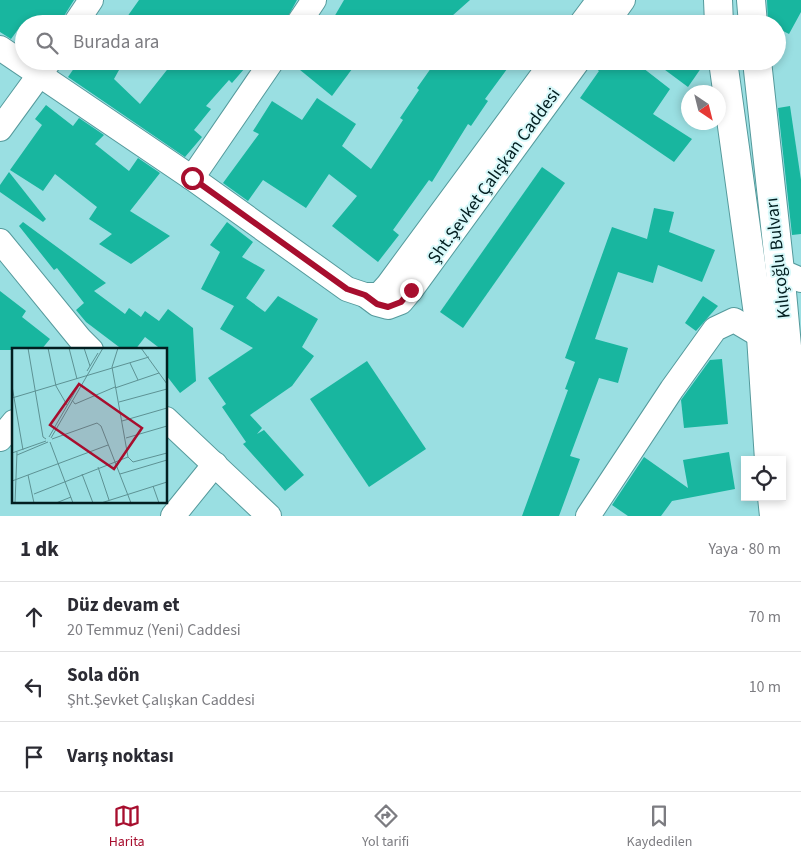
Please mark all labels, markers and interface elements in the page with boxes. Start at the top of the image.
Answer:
search box [15,15,786,70]
icon: search [33,29,61,57]
text: Burada ara [73,29,159,56]
street label: Şht.Şevket Çalışkan Caddesi [422,83,566,269]
north arrow [681,85,726,130]
route start [181,167,204,190]
street label: Kılıçoğlu Bulvarı [759,196,797,320]
route end [400,279,423,302]
inset map [12,348,168,503]
map controls [741,456,786,501]
button: locate [741,456,786,501]
text: 1 dk [20,534,59,564]
text: Yaya · 80 m [708,538,781,560]
text: Düz devam et [67,592,180,619]
icon: ahead [20,603,48,631]
text: 70 m [749,606,781,628]
text: 20 Temmuz (Yeni) Caddesi [67,619,241,641]
text: Sola dön [67,662,140,689]
icon: left [20,673,48,701]
text: 10 m [749,676,781,698]
text: Şht.Şevket Çalışkan Caddesi [67,689,255,711]
icon: arrive [20,743,48,771]
text: Varış noktası [67,743,174,770]
tab: Harita [109,802,145,852]
tab: Yol tarifi [362,802,409,852]
tab: Kaydedilen [627,802,692,852]

